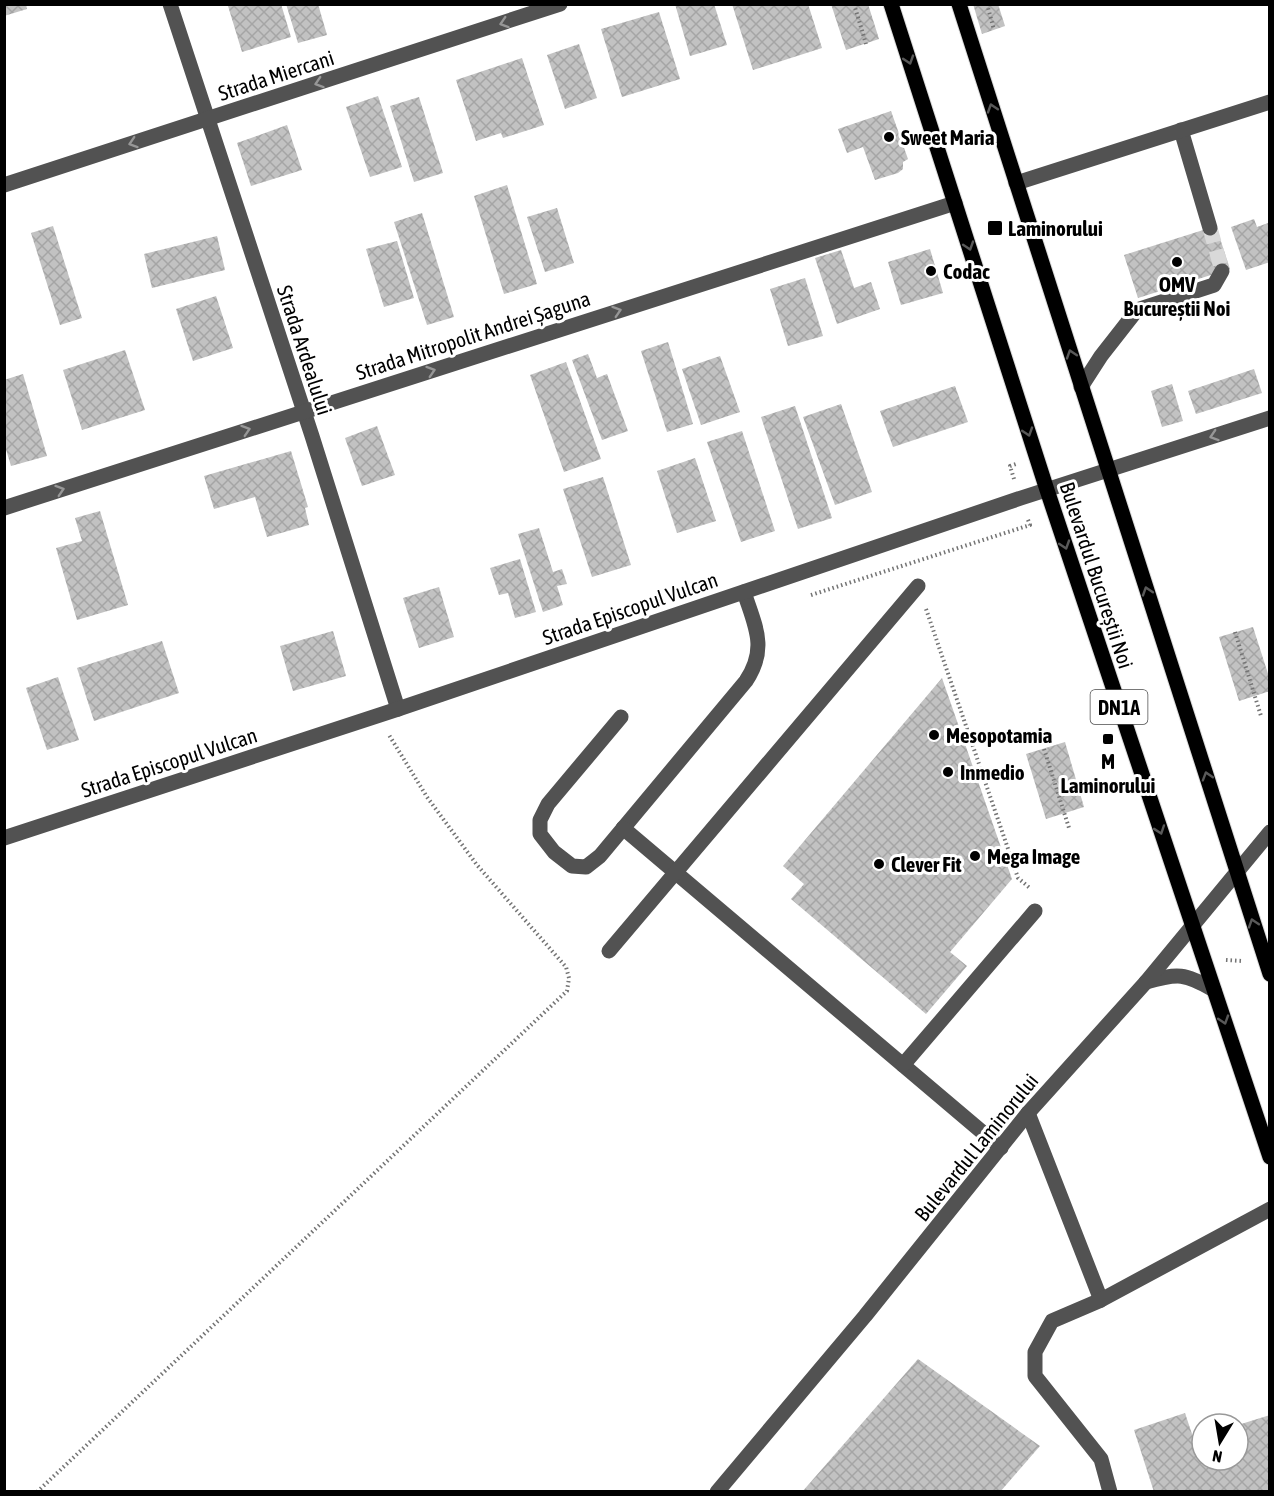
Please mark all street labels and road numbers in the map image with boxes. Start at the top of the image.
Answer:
street label: Strada Miercani [215,45,337,105]
street label: Strada Ardealului [273,282,337,418]
street label: Strada Mitropolit Andrei Șaguna [353,286,593,384]
street label: Bulevardul Bucureștii Noi [1056,479,1138,671]
street label: Strada Episcopul Vulcan [539,567,721,649]
road number: DN1A [1090,690,1148,724]
street label: Strada Episcopul Vulcan [78,722,260,802]
street label: Bulevardul Laminorului [909,1069,1043,1225]

